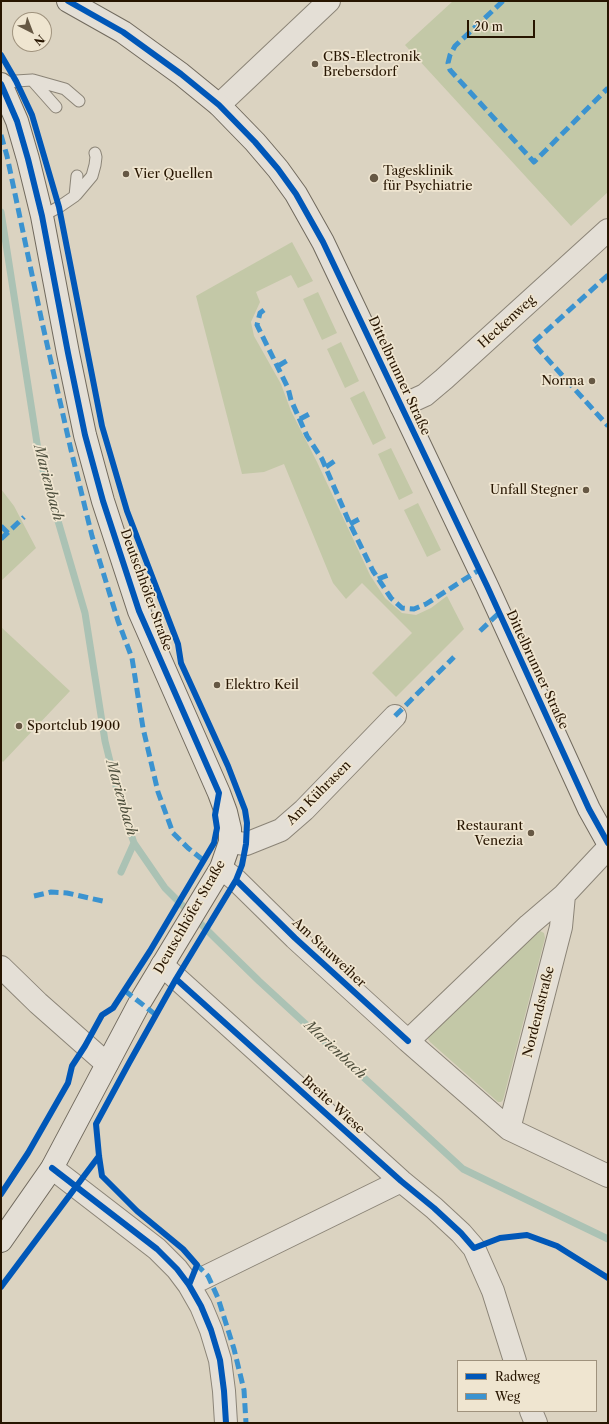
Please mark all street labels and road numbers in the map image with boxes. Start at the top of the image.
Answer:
street label: Heckenweg [475,292,539,352]
street label: Dittelbrunner Straße [365,314,433,438]
street label: Deutschhöfer Straße [117,527,175,653]
street label: Dittelbrunner Straße [503,608,571,732]
street label: Am Kührasen [284,758,354,828]
street label: Deutschhöfer Straße [151,857,229,977]
street label: Am Stauweiher [289,915,369,991]
street label: Nordendstraße [520,965,558,1059]
street label: Breite Wiese [298,1073,368,1137]

